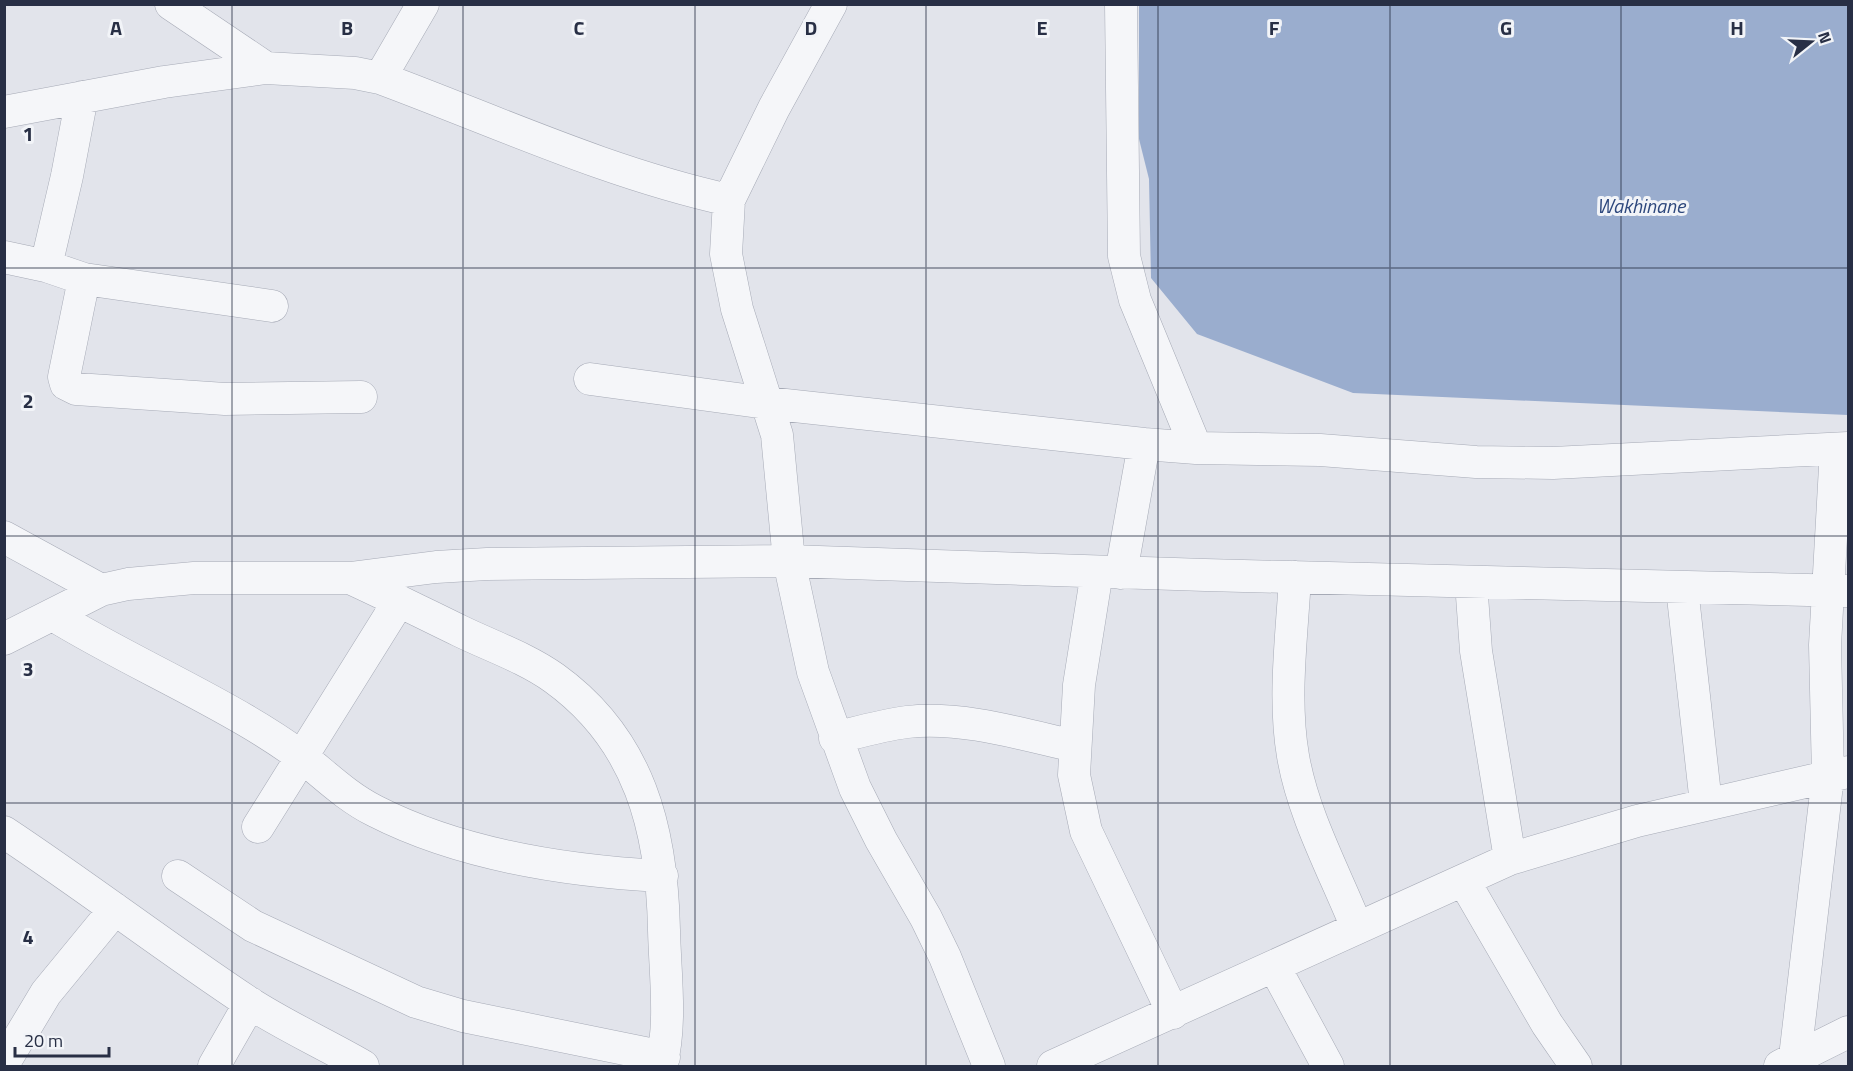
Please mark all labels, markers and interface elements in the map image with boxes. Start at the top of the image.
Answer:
text: A [110,12,122,43]
text: B [341,12,353,43]
text: C [574,12,585,43]
text: D [805,12,817,43]
text: E [1036,12,1048,43]
text: F [1269,12,1280,43]
text: G [1500,12,1512,43]
text: H [1730,12,1744,43]
north arrow [1781,12,1841,72]
text: N [1812,28,1838,46]
text: 1 [22,118,34,149]
water label: Wakhinane [1597,190,1687,221]
text: 2 [22,385,34,416]
text: 3 [22,653,34,684]
text: 4 [22,921,34,952]
scale bar [15,1020,110,1058]
text: 20 m [24,1027,63,1054]

